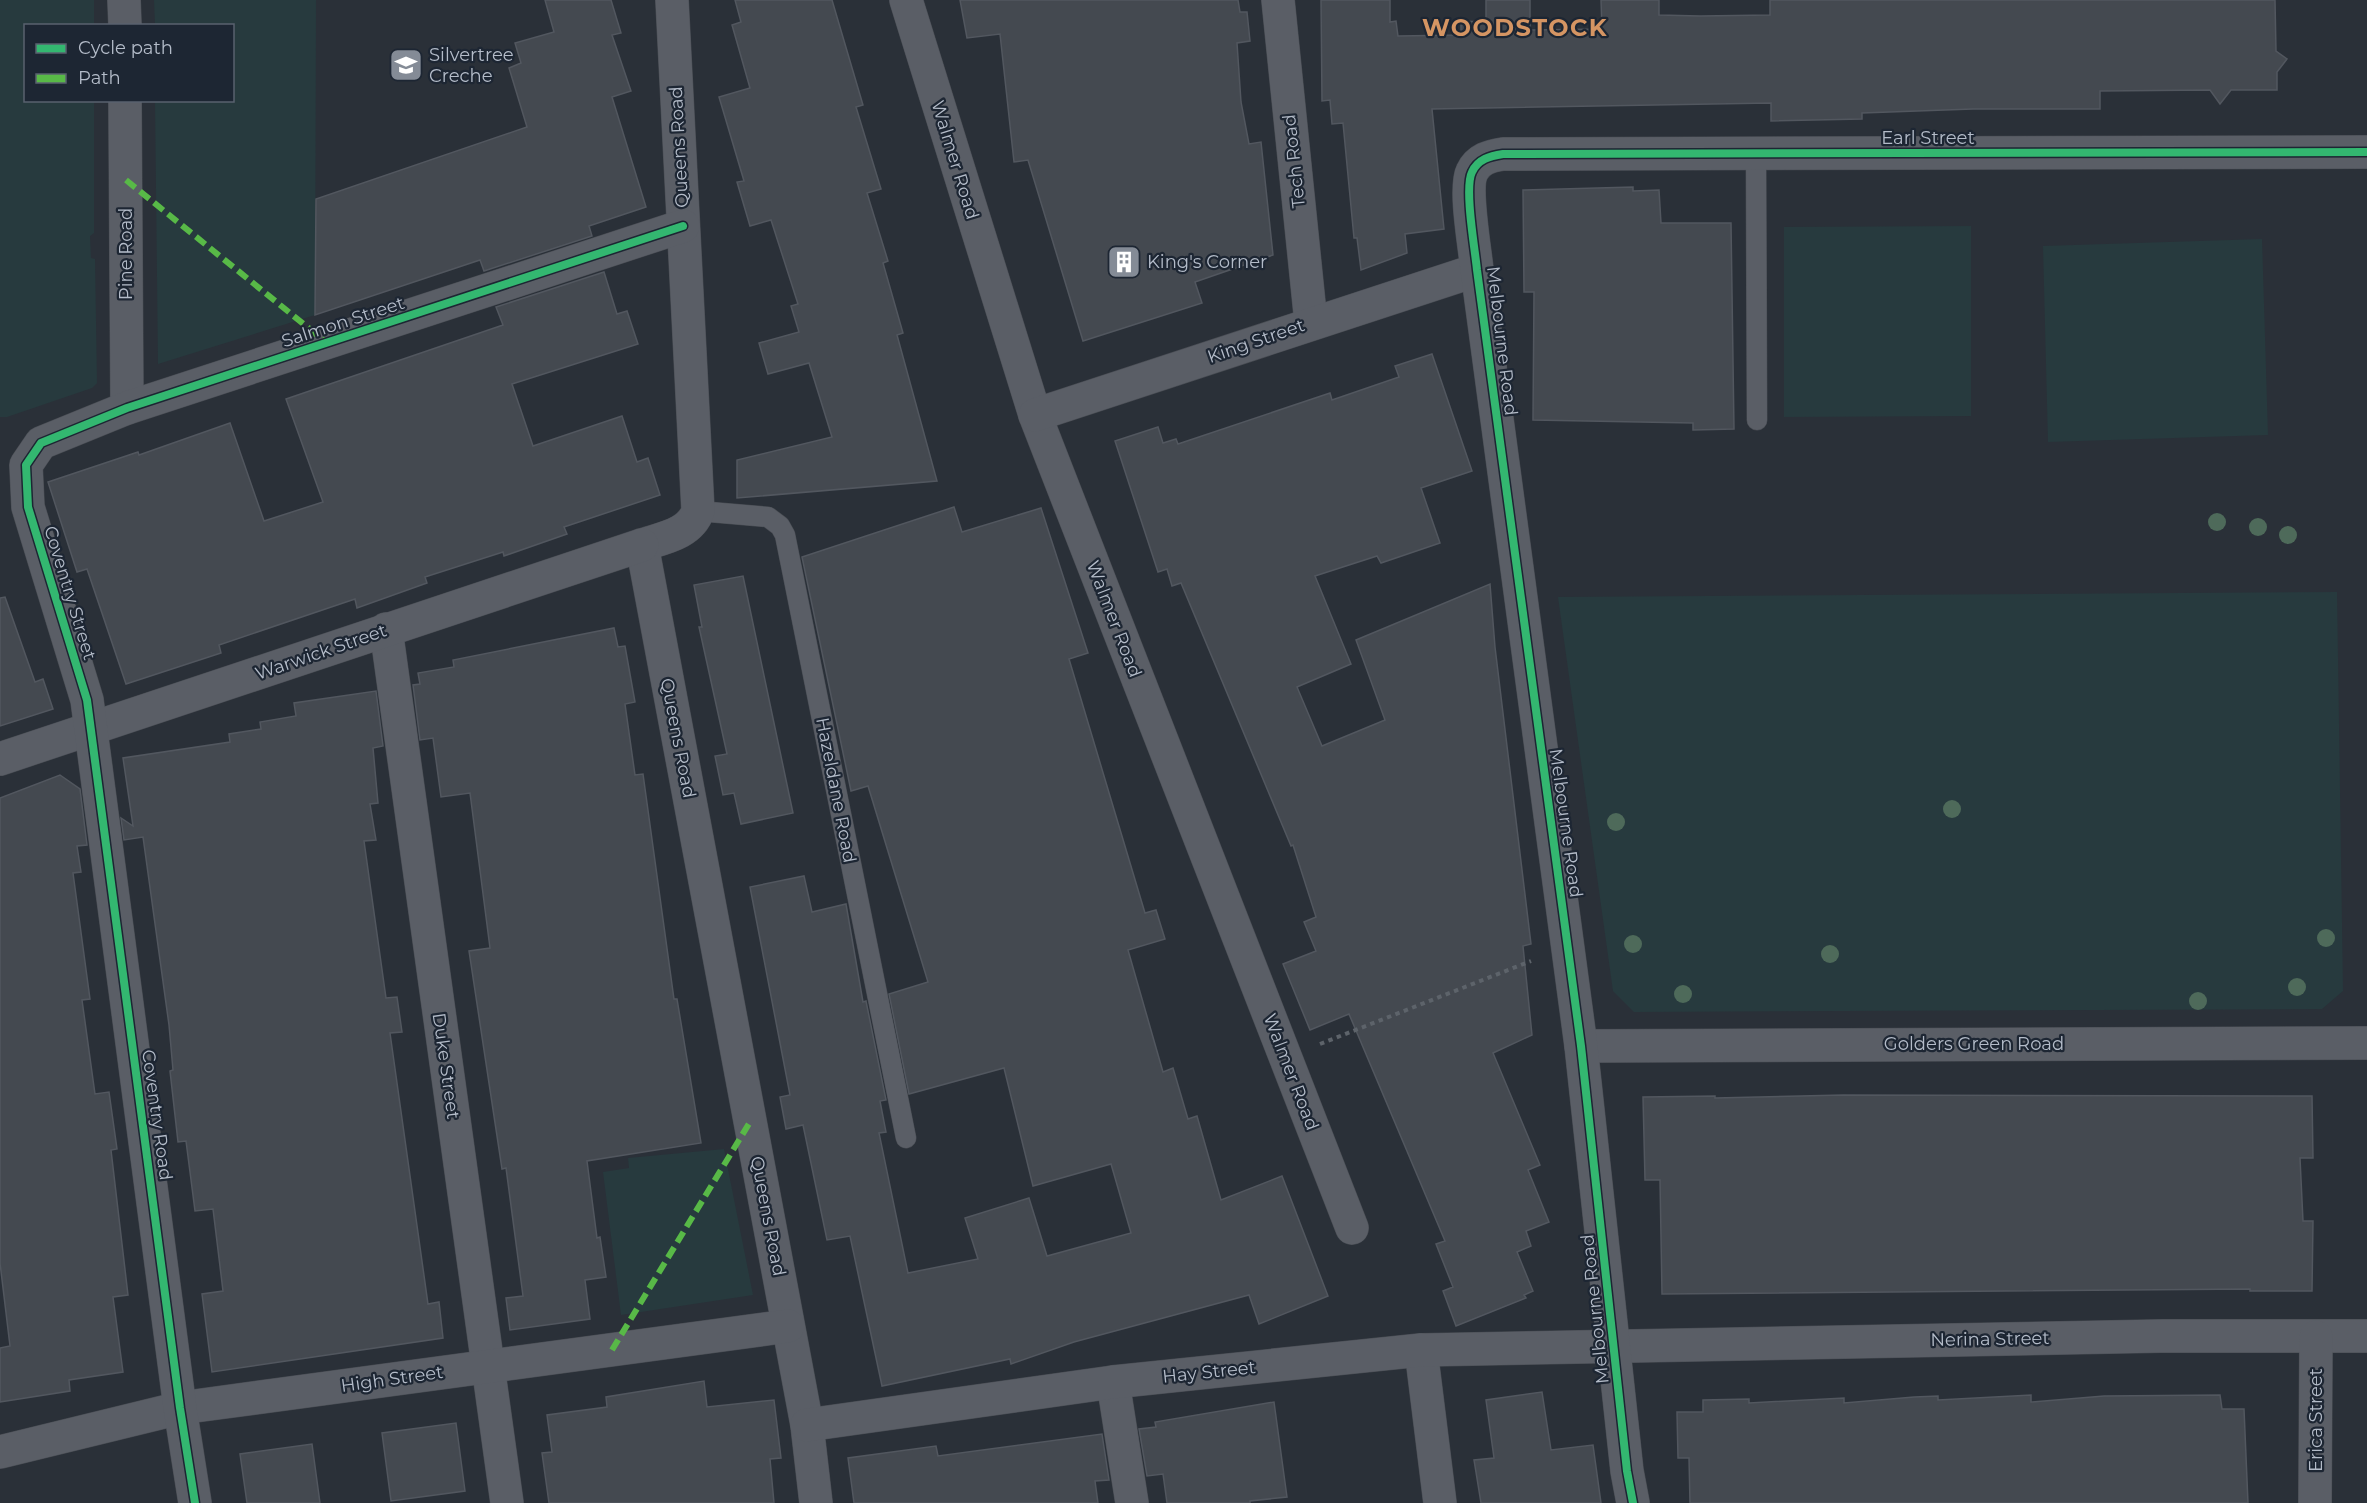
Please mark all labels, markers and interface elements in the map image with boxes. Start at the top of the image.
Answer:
district label: WOODSTOCK [1422,13,1608,42]
legend [24,24,234,102]
text: Cycle path [78,37,173,59]
place label: Silvertree Creche [429,44,514,87]
school or university icon: Silvertree Creche [388,47,424,83]
text: Path [78,67,121,89]
street label: Queens Road [665,86,693,208]
street label: Walmer Road [926,98,984,222]
street label: Tech Road [1278,113,1310,209]
street label: Earl Street [1881,127,1975,149]
street label: Pine Road [115,208,137,300]
building icon: King's Corner [1106,244,1142,280]
place label: King's Corner [1147,251,1267,273]
street label: Melbourne Road [1482,265,1522,417]
street label: Salmon Street [279,292,407,352]
street label: King Street [1205,314,1307,368]
street label: Coventry Street [39,523,101,663]
street label: Walmer Road [1082,557,1146,681]
street label: Warwick Street [252,619,390,685]
street label: Queens Road [656,676,700,800]
street label: Hazeldane Road [811,715,861,865]
street label: Melbourne Road [1545,747,1587,899]
street label: Walmer Road [1259,1010,1323,1134]
street label: Duke Street [428,1011,464,1121]
street label: Golders Green Road [1884,1033,2064,1055]
street label: Coventry Road [137,1048,177,1182]
street label: Queens Road [746,1154,790,1278]
street label: Melbourne Road [1576,1233,1614,1385]
street label: Nerina Street [1930,1327,2050,1351]
street label: Hay Street [1161,1356,1257,1388]
street label: High Street [339,1361,445,1397]
street label: Erica Street [2305,1368,2327,1472]

